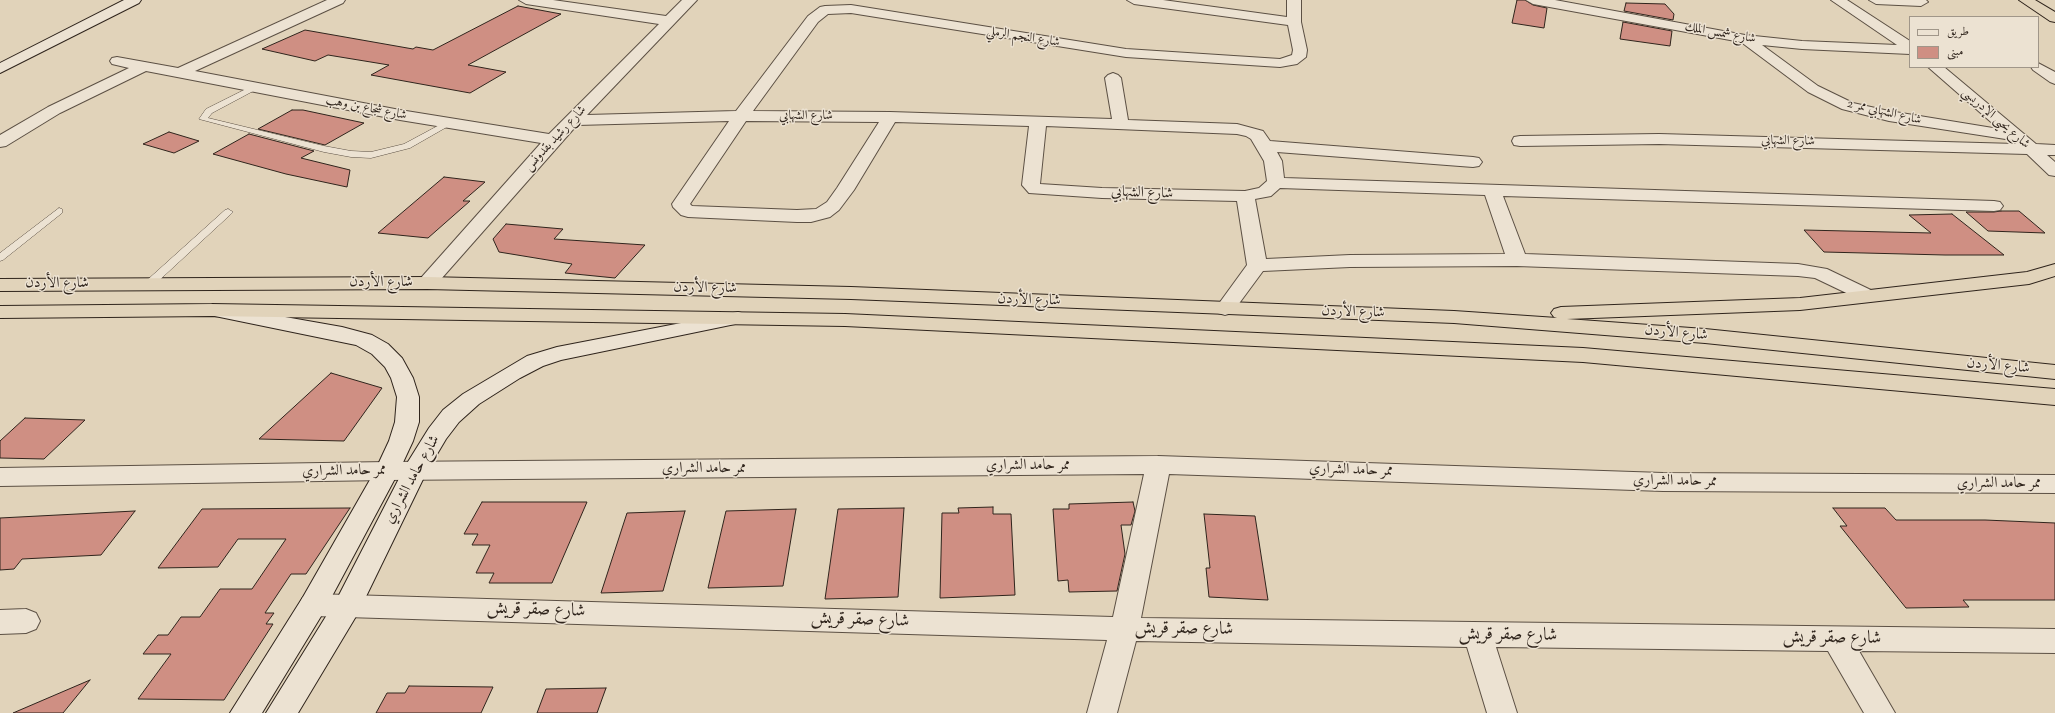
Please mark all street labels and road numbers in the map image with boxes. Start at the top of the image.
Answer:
street label: شارع شمس الملك [1683,20,1757,48]
street label: شارع النجم الرملي [985,24,1061,52]
street label: شارع يحيى الإدريسي [1958,85,2032,153]
street label: شارع شجاع بن وهب [324,93,408,125]
street label: شارع الشهابي ممر 2 [1845,97,1923,129]
street label: شارع رشيد بقدونس [522,103,590,175]
street label: شارع الشهابي [779,109,833,125]
street label: شارع الشهابي [1761,134,1815,150]
street label: شارع الشهابي [1111,184,1173,204]
street label: شارع الأردن [349,274,413,292]
street label: شارع الأردن [25,275,89,293]
street label: شارع الأردن [673,279,737,299]
street label: شارع الأردن [997,291,1061,311]
street label: شارع الأردن [1321,303,1385,323]
street label: شارع الأردن [1644,322,1708,346]
street label: شارع الأردن [1966,355,2030,379]
street label: شارع حامد الشراري [381,433,445,527]
street label: ممر حامد الشراري [986,457,1070,475]
street label: ممر حامد الشراري [662,460,746,478]
street label: ممر حامد الشراري [1309,461,1393,481]
street label: ممر حامد الشراري [302,462,386,482]
street label: ممر حامد الشراري [1633,472,1717,492]
street label: ممر حامد الشراري [1957,475,2041,493]
street label: شارع صقر قريش [486,598,586,624]
street label: شارع صقر قريش [810,608,910,634]
street label: شارع صقر قريش [1134,618,1234,642]
street label: شارع صقر قريش [1458,624,1558,648]
street label: شارع صقر قريش [1782,627,1882,651]

